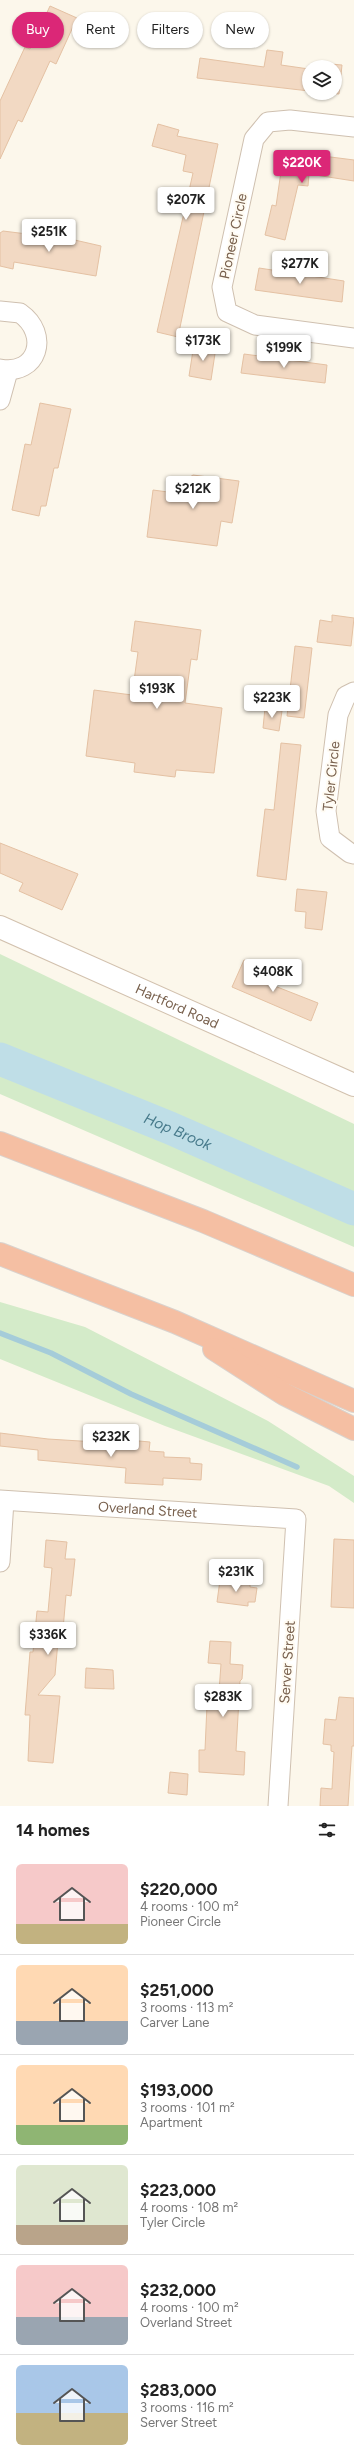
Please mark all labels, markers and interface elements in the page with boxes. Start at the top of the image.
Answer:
chip: Buy [12,12,64,48]
chip: Rent [72,12,129,48]
chip: Filters [137,12,203,48]
chip: New [211,12,269,48]
map controls [302,60,342,100]
button: layers [302,60,342,100]
pin: $220K [274,150,330,184]
text: $220K [282,155,322,170]
pin: $207K [158,187,214,221]
street label: Pioneer Circle [216,191,251,280]
text: $207K [166,192,206,207]
pin: $251K [21,219,77,253]
text: $251K [31,224,67,239]
pin: $277K [272,251,328,285]
text: $277K [281,256,319,271]
pin: $173K [175,328,231,362]
text: $173K [185,333,221,348]
pin: $199K [256,335,312,369]
text: $199K [266,340,302,355]
pin: $212K [165,476,221,510]
text: $212K [175,481,211,496]
pin: $193K [129,676,185,710]
text: $193K [139,681,175,696]
pin: $223K [244,685,300,719]
text: $223K [253,690,291,705]
street label: Tyler Circle [319,740,344,812]
pin: $408K [245,959,301,993]
text: $408K [253,964,293,979]
street label: Hartford Road [133,981,221,1033]
water label: Hop Brook [141,1109,215,1154]
pin: $232K [83,1424,139,1458]
text: $232K [92,1429,130,1444]
street label: Overland Street [98,1498,198,1522]
pin: $231K [208,1559,264,1593]
text: $231K [218,1564,254,1579]
street label: Server Street [276,1620,299,1704]
pin: $336K [20,1622,76,1656]
text: $336K [29,1627,67,1642]
pin: $283K [195,1684,251,1718]
text: $283K [204,1689,242,1704]
icon: filters [316,1819,338,1841]
text: 14 homes [16,1820,90,1840]
text: $220,000 [140,1879,218,1899]
icon: home [48,1880,96,1928]
text: 4 rooms · 100 m² [140,1899,239,1914]
text: Pioneer Circle [140,1914,221,1929]
text: $251,000 [140,1980,214,2000]
icon: home [48,1981,96,2029]
text: 3 rooms · 113 m² [140,2000,233,2015]
text: Carver Lane [140,2015,209,2030]
text: $193,000 [140,2080,213,2100]
icon: home [48,2081,96,2129]
text: 3 rooms · 101 m² [140,2100,235,2115]
text: Apartment [140,2115,203,2130]
text: $223,000 [140,2180,216,2200]
icon: home [48,2181,96,2229]
text: 4 rooms · 108 m² [140,2200,238,2215]
text: Tyler Circle [140,2215,205,2230]
text: $232,000 [140,2280,216,2300]
icon: home [48,2281,96,2329]
text: 4 rooms · 100 m² [140,2300,239,2315]
text: Overland Street [140,2315,232,2330]
text: $283,000 [140,2380,217,2400]
icon: home [48,2381,96,2429]
text: 3 rooms · 116 m² [140,2400,234,2415]
text: Server Street [140,2415,217,2430]

